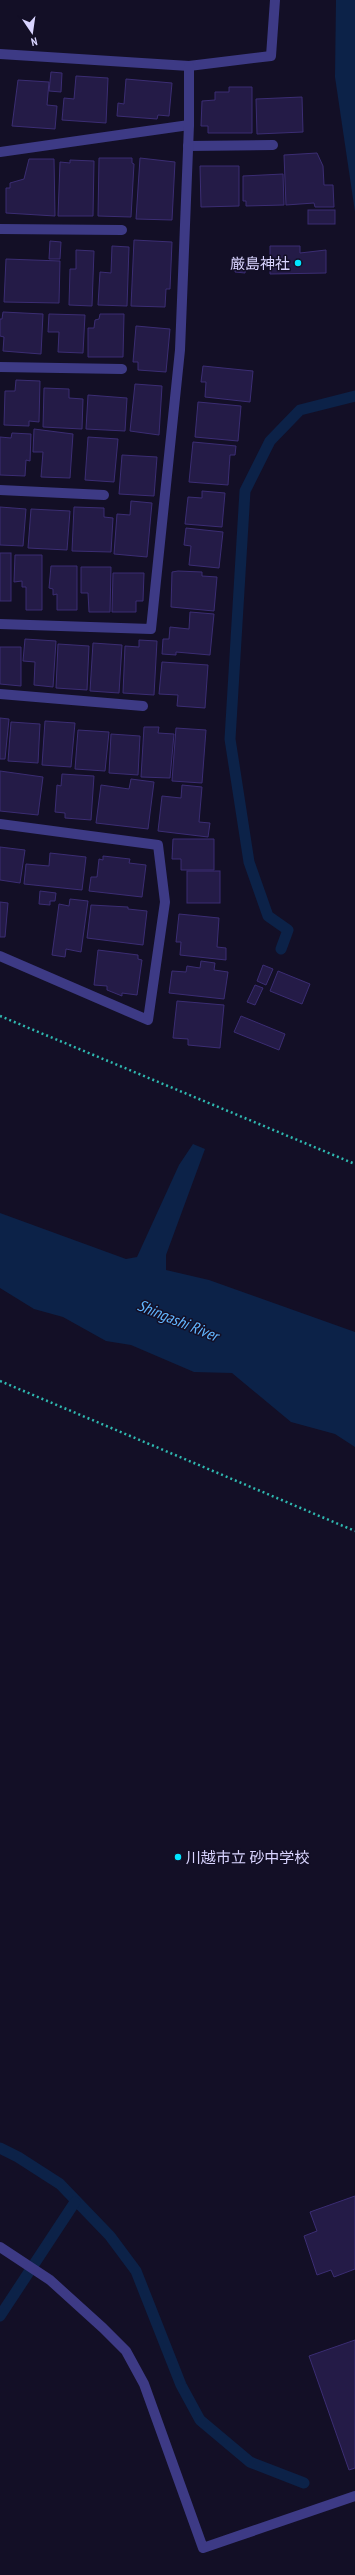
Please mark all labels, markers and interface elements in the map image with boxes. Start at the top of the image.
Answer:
north arrow [12,12,52,52]
text: N [30,34,39,49]
place label: 厳島神社 [230,254,290,273]
marker: 厳島神社 [293,258,303,268]
water label: Shingashi River [135,1295,224,1346]
place label: 川越市立 砂中学校 [186,1848,309,1867]
marker: 川越市立 砂中学校 [173,1852,183,1862]

